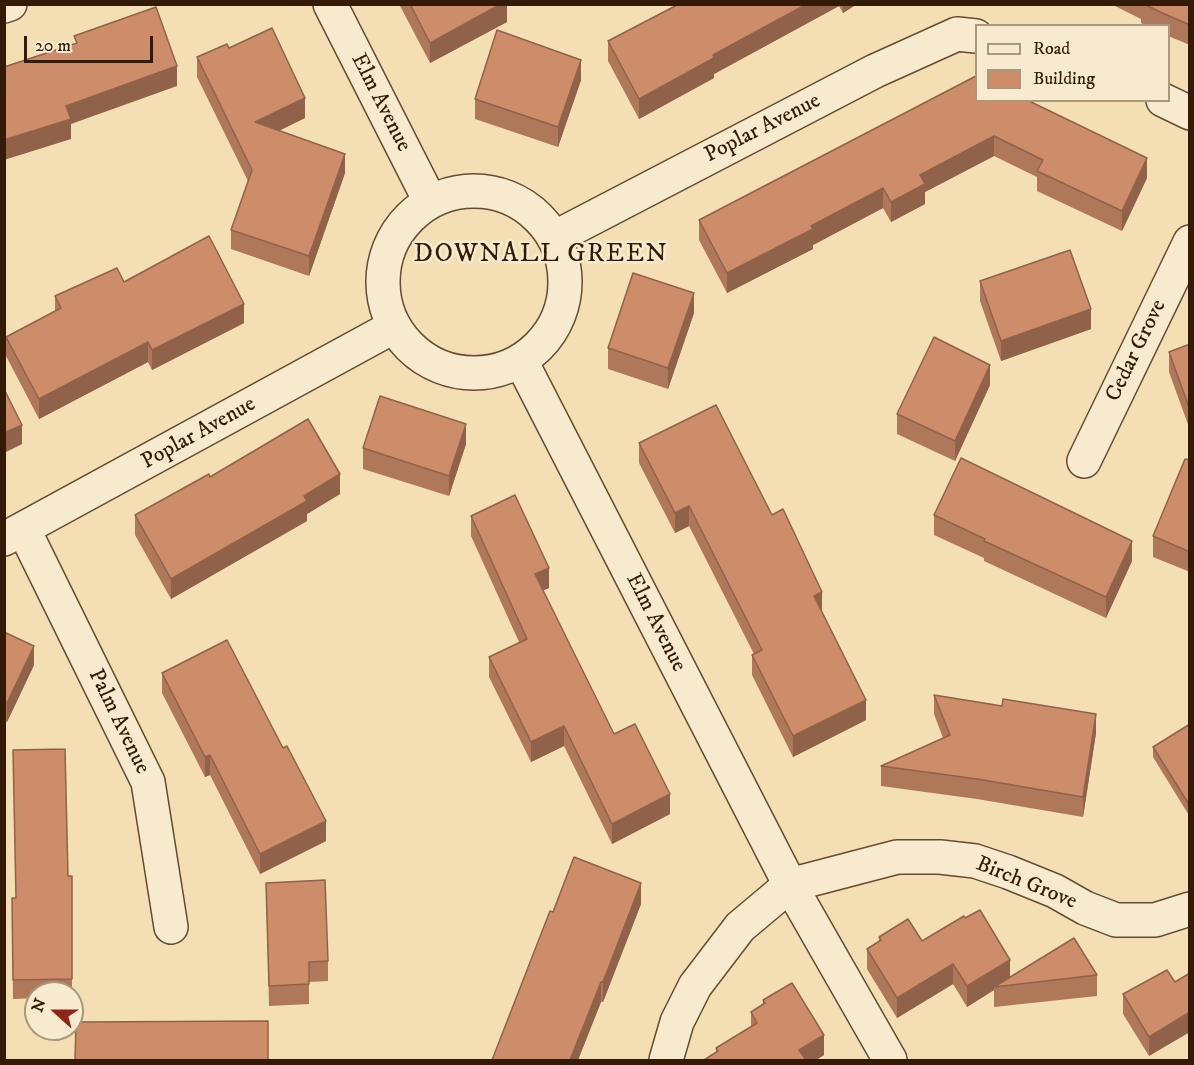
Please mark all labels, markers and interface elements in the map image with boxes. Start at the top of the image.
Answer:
scale bar [27,24,156,62]
legend [975,24,1170,102]
text: 20 m [35,35,71,57]
text: Road [1033,38,1070,60]
street label: Elm Avenue [344,49,416,157]
text: Building [1033,68,1095,90]
street label: Poplar Avenue [701,89,825,169]
district label: DOWNALL GREEN [414,240,668,272]
street label: Cedar Grove [1101,296,1173,406]
street label: Poplar Avenue [137,392,261,476]
street label: Elm Avenue [619,569,691,677]
street label: Palm Avenue [81,665,155,779]
street label: Birch Grove [972,852,1080,916]
north arrow [24,981,84,1041]
text: N [27,996,51,1015]

